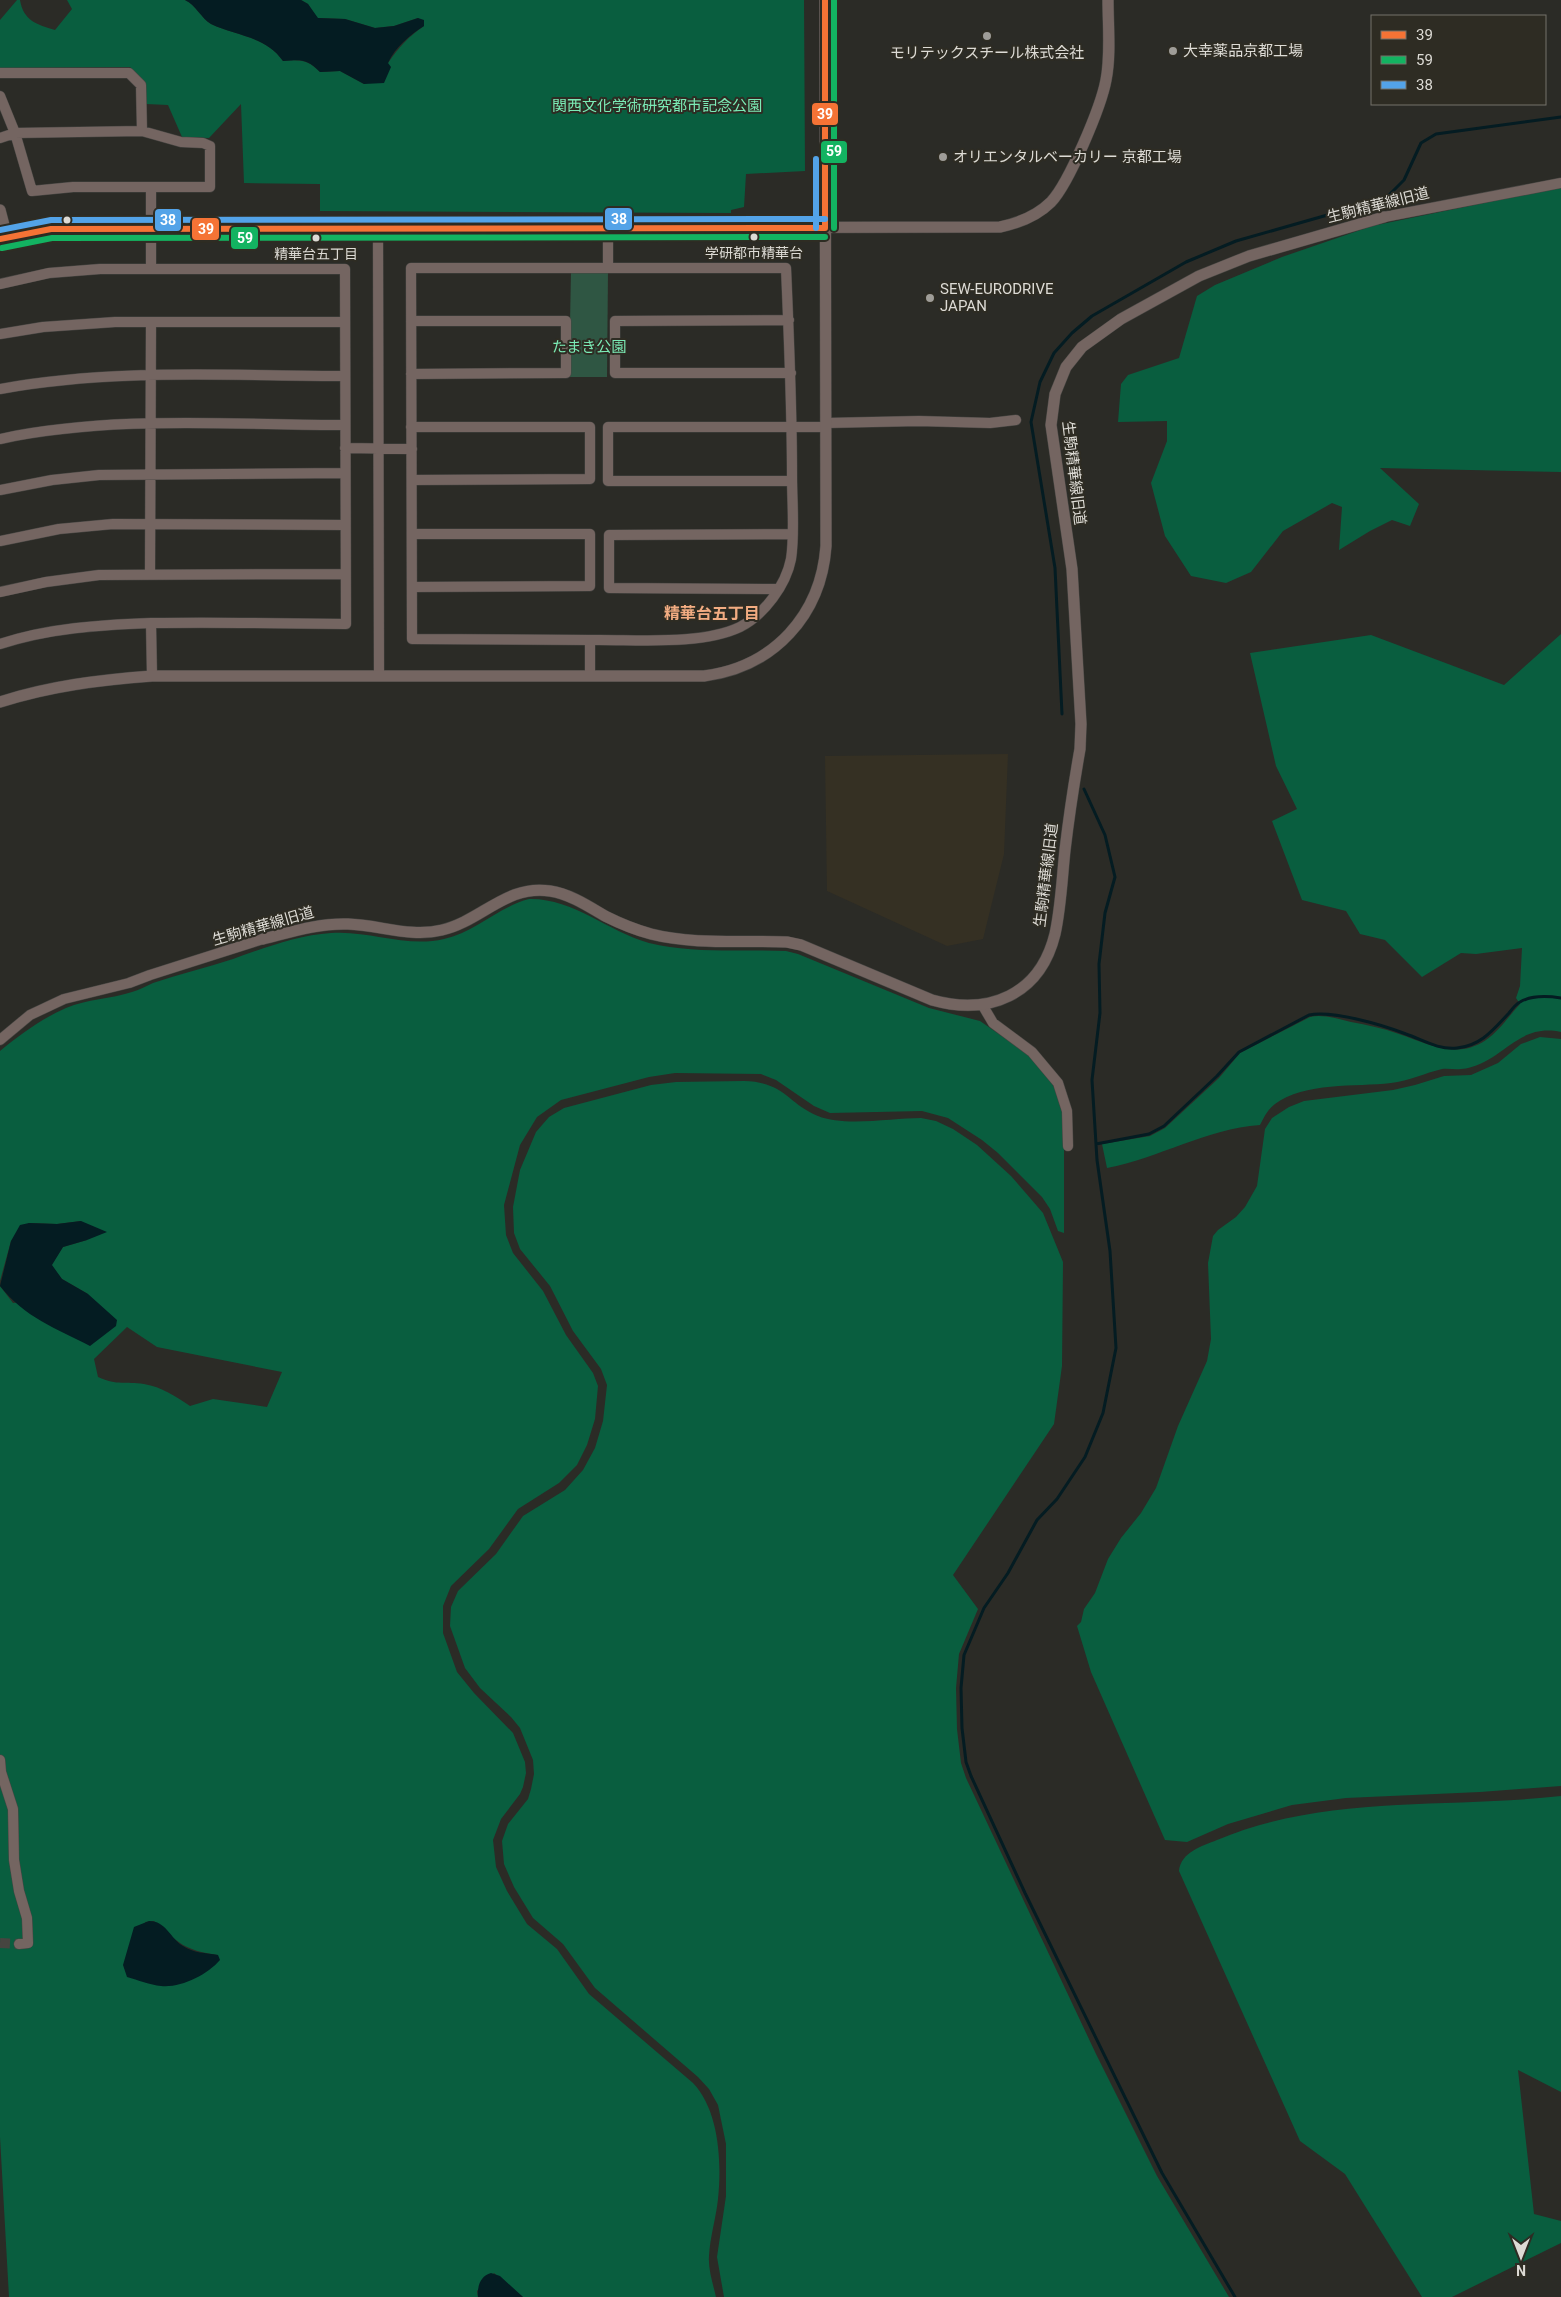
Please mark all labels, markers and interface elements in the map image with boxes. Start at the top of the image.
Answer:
legend [1371,15,1546,105]
text: 39 [1416,26,1433,44]
marker: モリテックスチール株式会社 [981,30,993,42]
place label: 大幸薬品京都工場 [1183,42,1303,60]
place label: モリテックスチール株式会社 [890,44,1084,62]
marker: 大幸薬品京都工場 [1167,45,1179,57]
text: 59 [1416,51,1433,69]
text: 38 [1416,76,1433,94]
park label: 関西文化学術研究都市記念公園 [552,97,762,115]
line badge: 39 [811,102,839,126]
text: 39 [817,106,833,122]
line badge: 59 [820,140,848,164]
text: 59 [826,143,842,159]
place label: オリエンタルベーカリー 京都工場 [953,148,1182,166]
marker: オリエンタルベーカリー 京都工場 [937,151,949,163]
street label: 生駒精華線旧道 [1325,184,1431,226]
line badge: 38 [604,207,633,231]
line badge: 38 [154,208,182,232]
text: 38 [611,211,627,227]
text: 38 [160,212,176,228]
unlabelled marker [62,215,72,225]
line badge: 39 [191,217,220,241]
text: 39 [198,221,214,237]
line badge: 59 [230,226,259,250]
text: 59 [237,230,253,246]
marker: 学研都市精華台 [749,232,759,242]
marker: 精華台五丁目 [311,233,321,243]
place label: 学研都市精華台 [705,245,803,261]
place label: 精華台五丁目 [274,246,358,262]
place label: SEW-EURODRIVE JAPAN [940,280,1054,315]
marker: SEW-EURODRIVE JAPAN [924,292,936,304]
park label: たまき公園 [552,338,626,356]
street label: 生駒精華線旧道 [1059,420,1089,526]
district label: 精華台五丁目 [664,604,760,623]
street label: 生駒精華線旧道 [1031,822,1061,928]
street label: 生駒精華線旧道 [210,903,316,949]
north arrow [1496,2232,1546,2282]
text: N [1516,2262,1526,2278]

